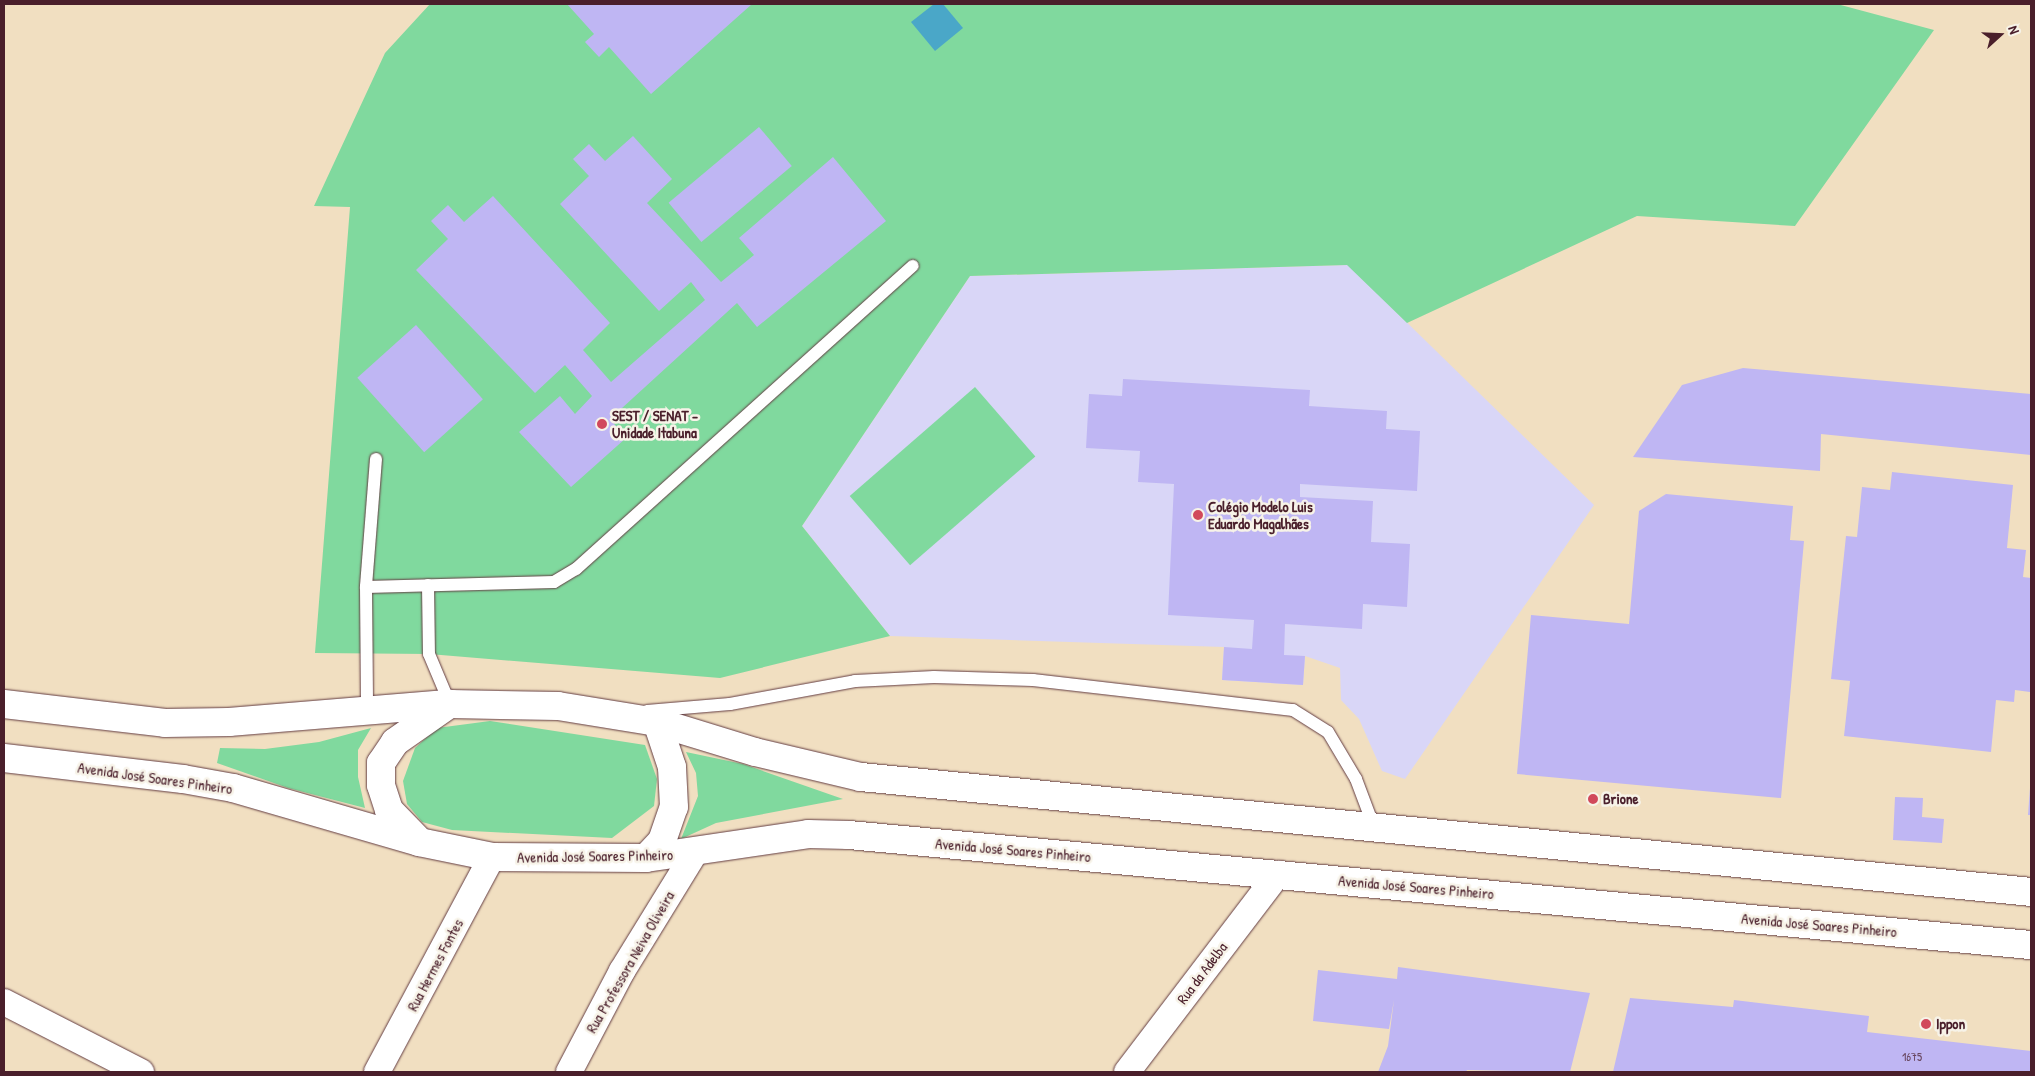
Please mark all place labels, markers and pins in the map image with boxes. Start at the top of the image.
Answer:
place label: SEST / SENAT - Unidade Itabuna [612,406,698,441]
marker: SEST / SENAT - Unidade Itabuna [596,418,608,430]
place label: Colégio Modelo Luis Eduardo Magalhães [1208,497,1313,532]
marker: Colégio Modelo Luis Eduardo Magalhães [1192,509,1204,521]
place label: Brione [1603,790,1639,808]
marker: Brione [1587,793,1599,805]
place label: Ippon [1936,1015,1965,1033]
marker: Ippon [1920,1018,1932,1030]

